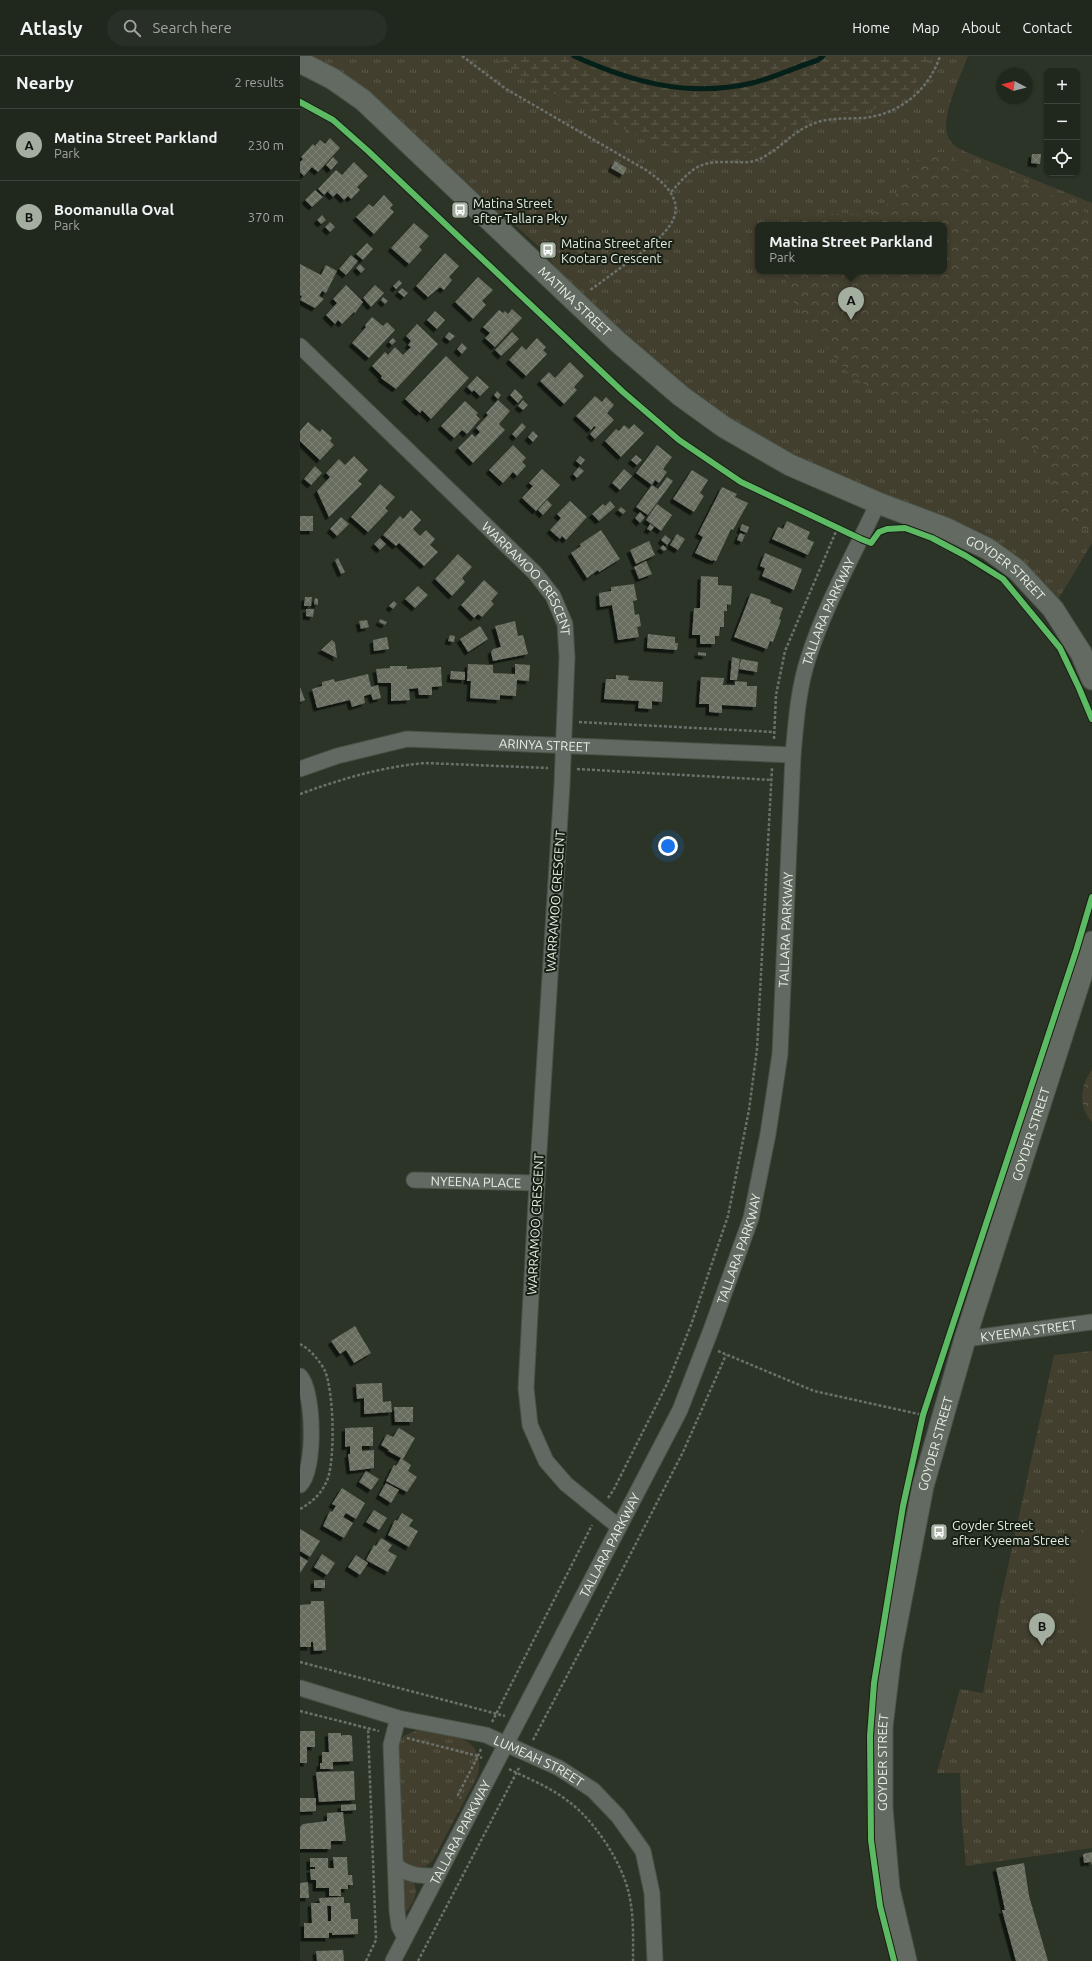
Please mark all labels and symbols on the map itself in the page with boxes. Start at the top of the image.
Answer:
north arrow [996,68,1032,104]
place label: Matina Street after Tallara Pky [473,196,567,225]
bus stop icon: Matina Street after Tallara Pky [450,200,470,220]
place label: Matina Street after Kootara Crescent [561,236,672,265]
bus stop icon: Matina Street after Kootara Crescent [538,240,558,260]
street label: MATINA STREET [536,264,614,339]
pin: A [838,287,864,320]
street label: WARRAMOO CRESCENT [479,519,573,636]
street label: GOYDER STREET [964,532,1048,603]
street label: TALLARA PARKWAY [799,555,857,667]
street label: ARINYA STREET [499,736,590,754]
street label: WARRAMOO CRESCENT [543,830,567,972]
your location [658,836,678,856]
street label: TALLARA PARKWAY [776,871,795,988]
street label: GOYDER STREET [1009,1085,1052,1183]
street label: WARRAMOO CRESCENT [524,1153,546,1295]
street label: NYEENA PLACE [431,1173,521,1190]
street label: TALLARA PARKWAY [714,1192,763,1306]
street label: KYEEMA STREET [979,1317,1077,1344]
street label: GOYDER STREET [915,1395,955,1492]
street label: TALLARA PARKWAY [577,1490,643,1600]
place label: Goyder Street after Kyeema Street [952,1518,1069,1547]
bus stop icon: Goyder Street after Kyeema Street [929,1522,949,1542]
pin: B [1029,1613,1055,1646]
street label: GOYDER STREET [875,1713,891,1811]
street label: LUMEAH STREET [492,1733,586,1789]
street label: TALLARA PARKWAY [427,1777,493,1887]

